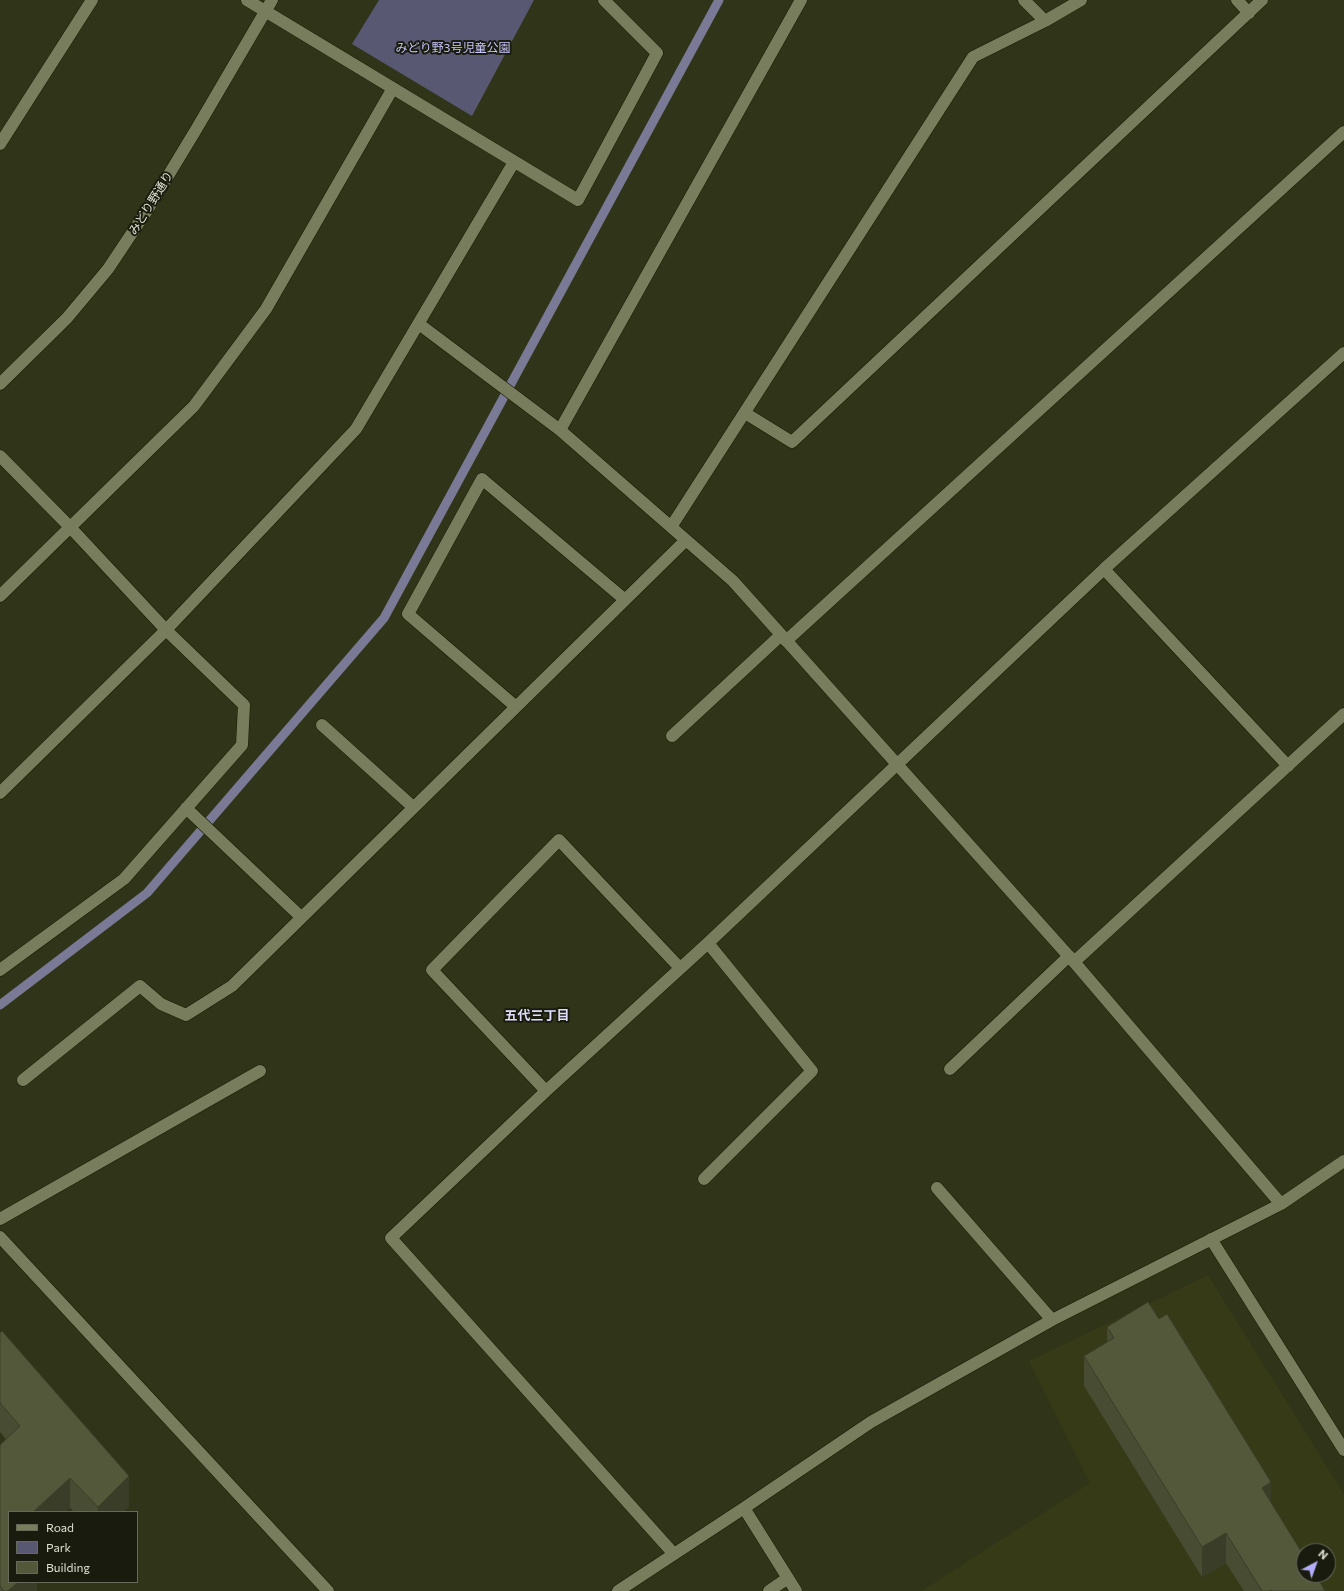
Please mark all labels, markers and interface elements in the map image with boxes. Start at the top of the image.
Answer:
park label: みどり野3号児童公園 [396,41,510,55]
street label: みどり野通り [126,169,176,237]
district label: 五代三丁目 [505,1008,569,1024]
legend [8,1511,138,1583]
text: Road [46,1520,74,1534]
text: Park [46,1540,71,1554]
north arrow [1296,1543,1336,1583]
text: N [1316,1547,1331,1562]
text: Building [46,1560,90,1574]

